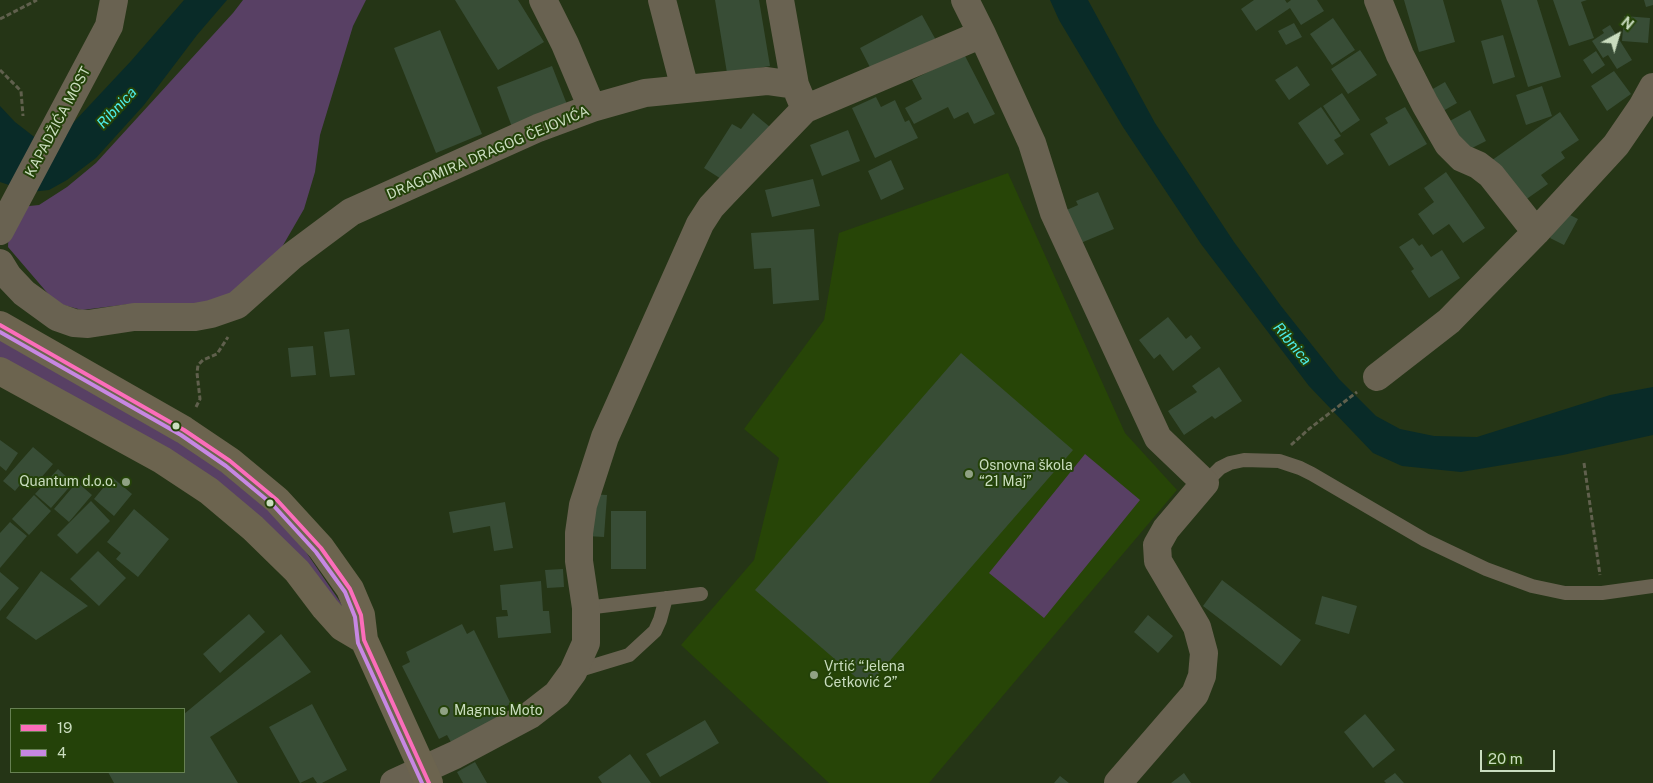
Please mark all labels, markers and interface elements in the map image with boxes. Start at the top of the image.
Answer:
north arrow [1593,10,1643,60]
text: N [1618,14,1637,33]
street label: KAPADŽIĆA MOST [22,64,94,180]
water label: Ribnica [93,84,141,132]
street label: DRAGOMIRA DRAGOG ČEJOVIĆA [384,103,592,203]
water label: Ribnica [1269,319,1315,369]
unlabelled marker [171,421,181,431]
place label: Osnovna škola “21 Maj” [979,458,1073,491]
marker: Osnovna škola “21 Maj” [963,468,975,480]
place label: Quantum d.o.o. [19,474,116,490]
marker: Quantum d.o.o. [120,476,132,488]
unlabelled marker [265,498,275,508]
place label: Vrtić “Jelena Ćetković 2” [824,659,905,692]
marker: Vrtić “Jelena Ćetković 2” [808,669,820,681]
place label: Magnus Moto [454,703,543,719]
marker: Magnus Moto [438,705,450,717]
legend [10,708,185,773]
text: 19 [57,719,72,736]
scale bar [1483,740,1558,772]
text: 4 [57,744,66,761]
text: 20 m [1488,750,1523,767]

